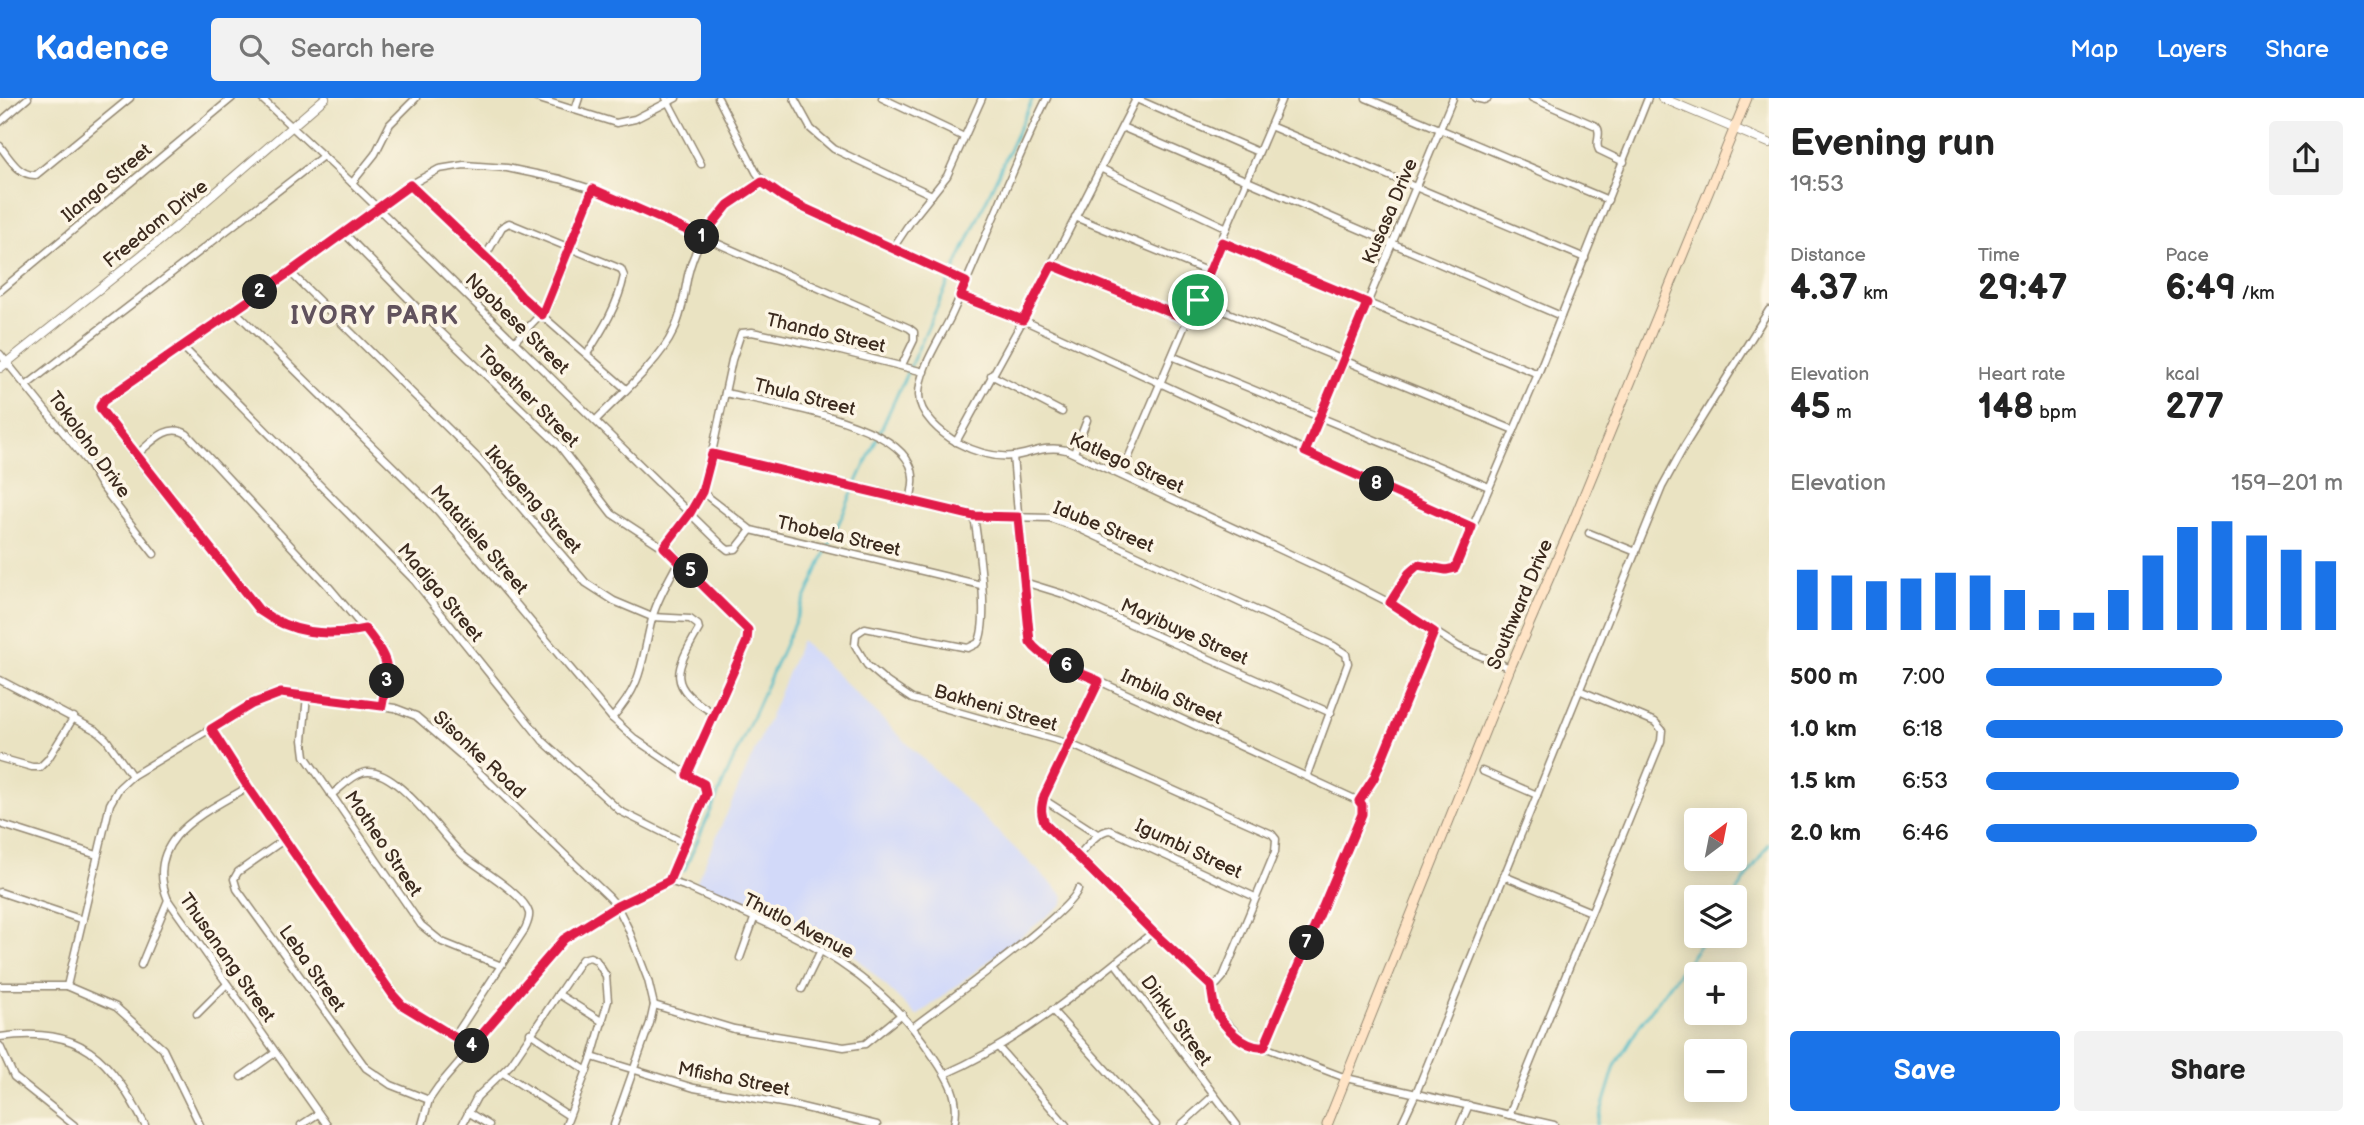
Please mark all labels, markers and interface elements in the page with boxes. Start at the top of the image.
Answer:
search box [211,18,701,81]
text: Kadence [35,29,169,69]
icon: search [235,30,273,68]
text: Search here [291,34,435,65]
text: Map [2070,35,2118,64]
text: Layers [2156,35,2227,64]
text: Share [2265,35,2329,64]
text: Evening run [1790,121,1995,166]
button: share [2269,121,2343,195]
street label: Ilanga Street [57,139,157,227]
street label: Kusasa Drive [1358,155,1423,268]
text: 19:53 [1790,170,1844,198]
street label: Freedom Drive [99,175,213,273]
pin: 1 [684,220,720,254]
text: 1 [698,225,706,248]
text: Distance [1790,244,1866,267]
text: Time [1978,244,2020,267]
text: Pace [2165,244,2209,267]
text: 4.37 [1790,267,1858,310]
text: 29:47 [1978,267,2067,310]
text: 6:49 [2165,267,2236,310]
street label: Ngobese Street [460,269,574,380]
pin [1168,270,1228,330]
pin: 2 [243,274,278,310]
text: 2 [254,280,265,303]
icon: arrive [1179,281,1217,319]
text: km [1858,282,1888,305]
text: /km [2236,282,2275,305]
district label: IVORY PARK [290,301,460,332]
street label: Thando Street [764,309,888,358]
street label: Together Street [472,342,584,453]
text: Elevation [1790,363,1869,386]
text: Heart rate [1978,363,2065,386]
text: kcal [2165,363,2199,386]
street label: Thula Street [752,374,858,421]
text: 45 [1790,386,1831,429]
text: 148 [1978,386,2034,429]
text: 277 [2165,386,2224,429]
street label: Tokoloho Drive [42,387,135,503]
text: m [1831,401,1852,424]
text: bpm [2034,401,2077,424]
street label: Katlego Street [1066,428,1187,499]
street label: Ikokgeng Street [480,441,586,559]
pin: 8 [1360,466,1394,502]
text: Elevation [1790,469,1886,497]
text: 159–201 m [2231,469,2343,497]
text: 8 [1371,472,1382,495]
street label: Matatiele Street [425,481,533,599]
street label: Idube Street [1050,497,1157,558]
street label: Thobela Street [775,511,903,562]
street label: Southward Drive [1483,536,1558,673]
street label: Madiga Street [392,539,488,647]
pin: 5 [674,554,708,588]
text: 5 [685,559,696,582]
street label: Mayibuye Street [1117,594,1252,671]
pin: 6 [1050,648,1084,684]
text: 6 [1061,654,1072,677]
text: 500 m [1790,663,1858,691]
text: 7:00 [1902,663,1945,691]
pin: 3 [370,664,404,698]
street label: Imbila Street [1117,665,1226,730]
text: 3 [381,669,392,692]
street label: Bakheni Street [931,680,1060,737]
street label: Sisonke Road [428,706,530,804]
text: 1.0 km [1790,715,1857,743]
text: 6:18 [1902,715,1943,743]
text: 1.5 km [1790,767,1856,795]
text: 6:53 [1902,767,1948,795]
street label: Motheo Street [339,787,427,901]
north arrow [1684,808,1746,872]
map controls [1684,808,1747,1102]
street label: Igumbi Street [1131,815,1246,884]
text: 2.0 km [1790,819,1861,847]
text: 6:46 [1902,819,1949,847]
button: layers [1684,885,1747,948]
street label: Thusanang Street [174,889,280,1027]
street label: Thutlo Avenue [739,889,858,964]
street label: Leba Street [274,921,350,1017]
pin: 7 [1290,926,1324,960]
text: 7 [1301,931,1312,954]
button: + [1684,962,1747,1025]
street label: Dinku Street [1135,971,1216,1071]
pin: 4 [454,1028,490,1063]
button: Save [1790,1031,2060,1111]
button: Share [2074,1031,2343,1111]
text: 4 [466,1034,477,1057]
button: − [1684,1039,1747,1102]
street label: Mfisha Street [676,1057,792,1102]

